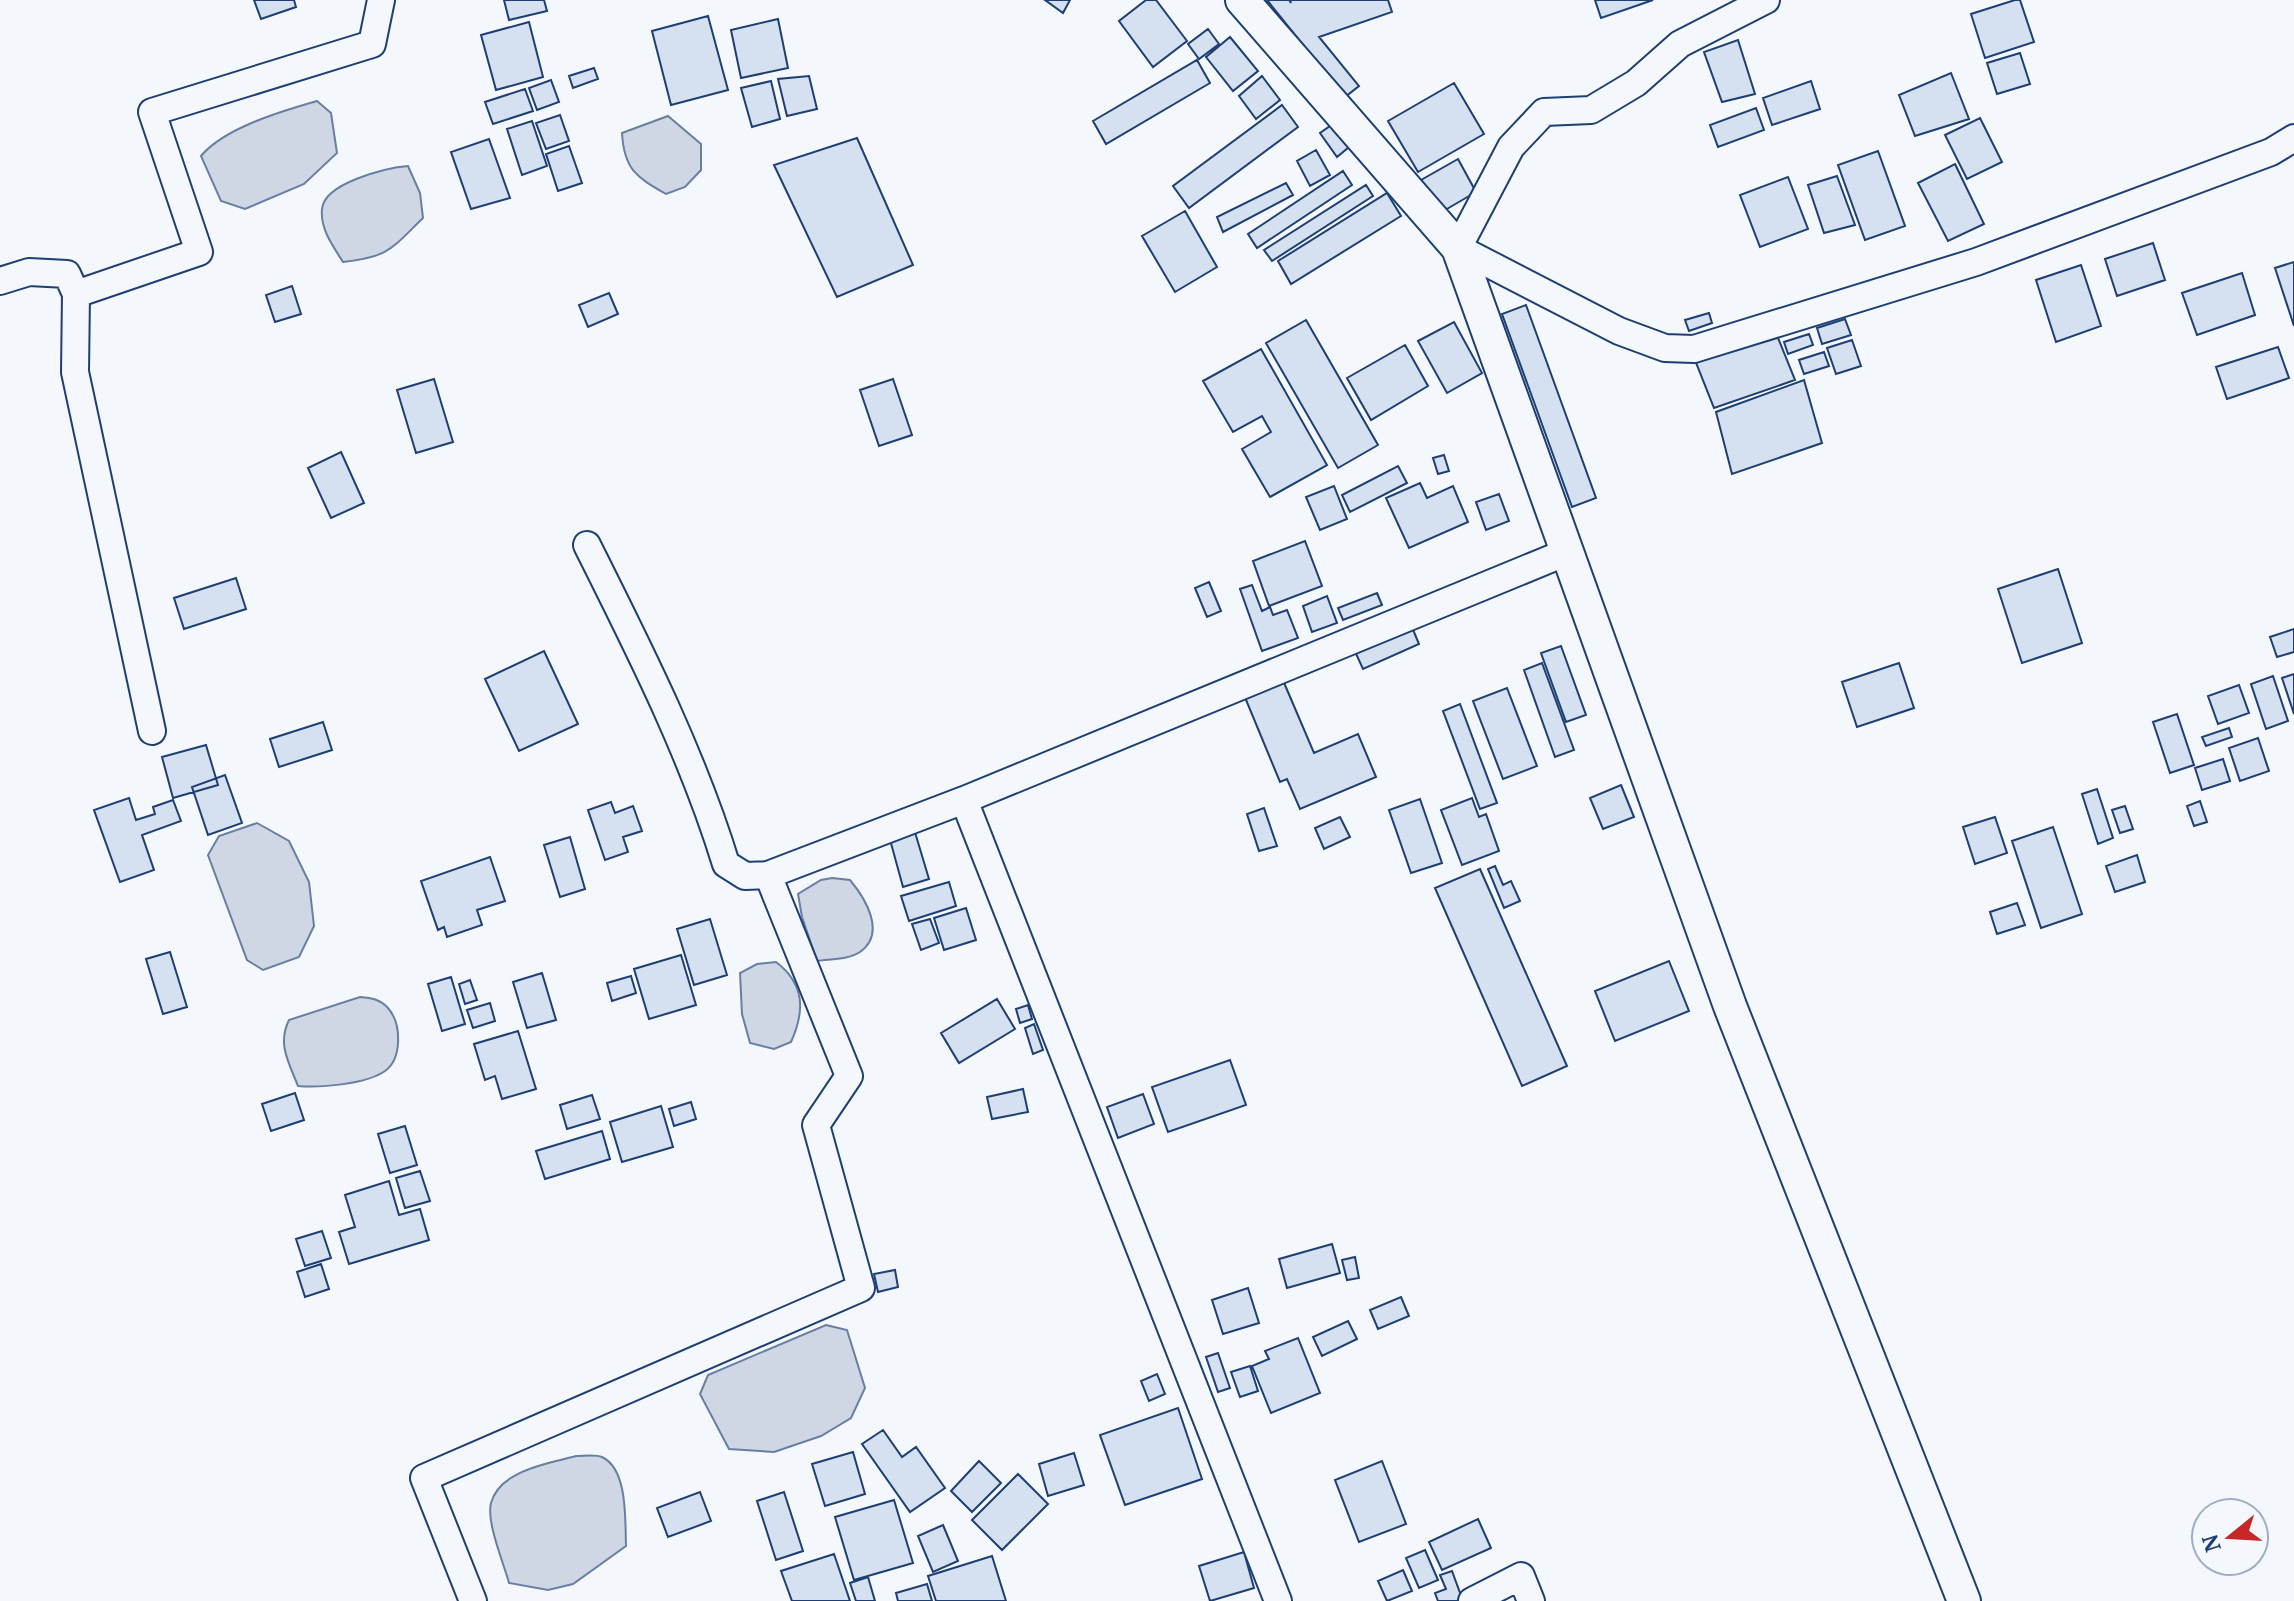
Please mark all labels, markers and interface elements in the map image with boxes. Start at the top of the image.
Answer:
north arrow [2190,1497,2270,1577]
text: N [2194,1531,2227,1556]

